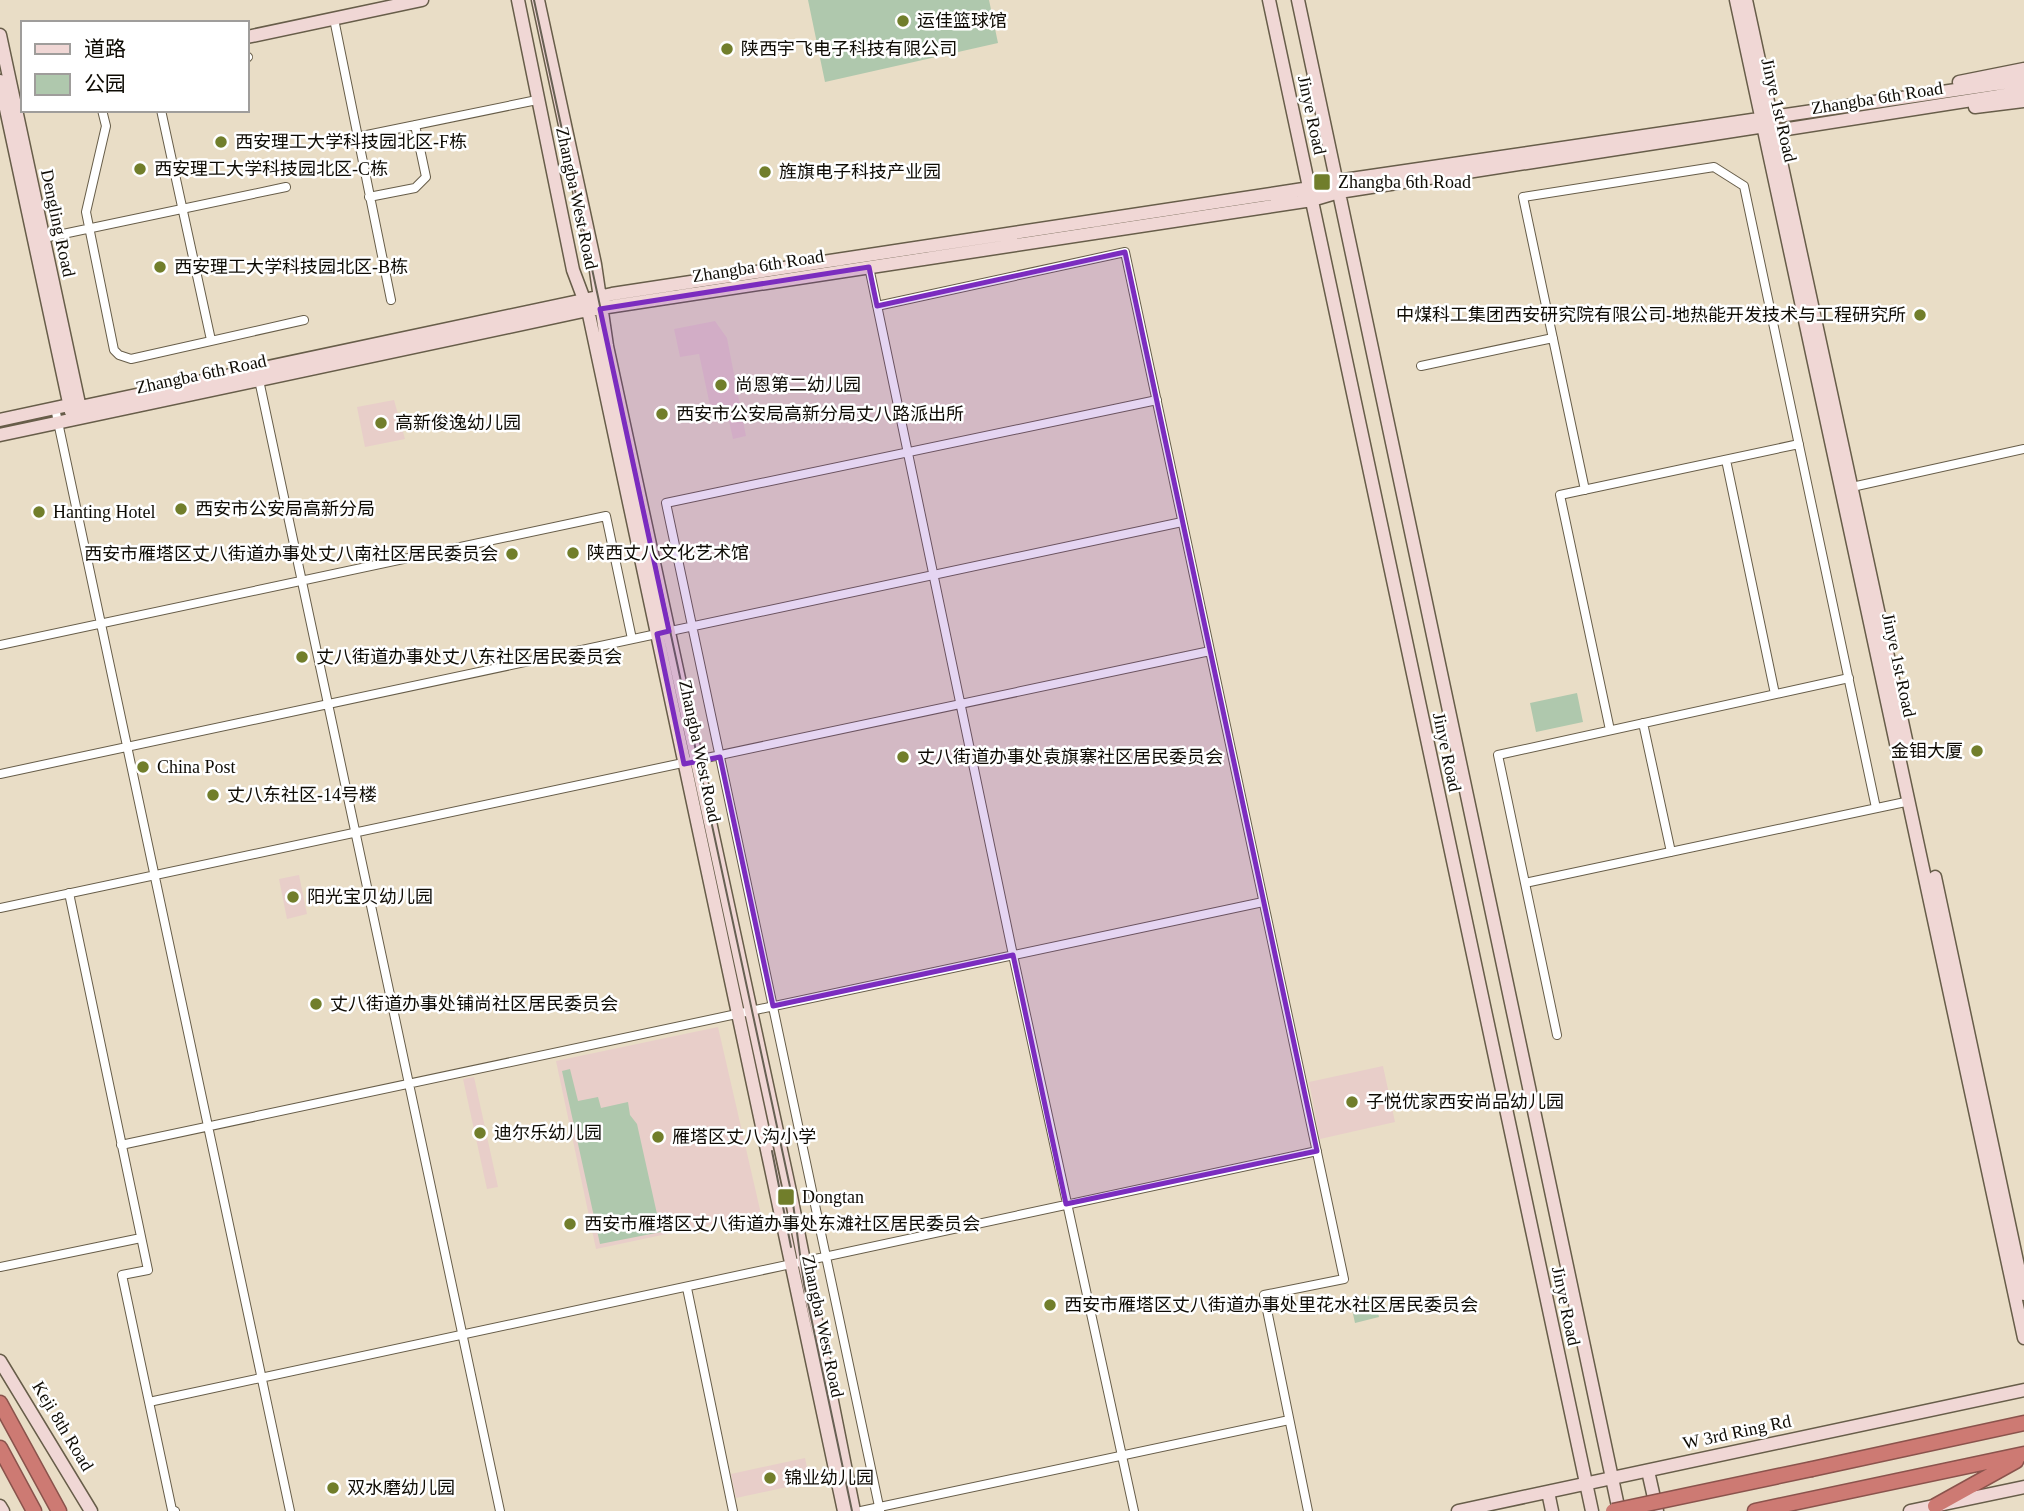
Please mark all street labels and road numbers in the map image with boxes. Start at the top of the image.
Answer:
street label: Jinye 1st Road [1757,56,1801,164]
street label: Jinye Road [1294,74,1330,156]
street label: Zhangba 6th Road [1810,78,1944,118]
street label: Zhangba West Road [552,125,602,271]
street label: Dengling Road [37,167,79,279]
street label: Zhangba 6th Road [691,246,825,286]
street label: Zhangba 6th Road [134,350,268,398]
street label: Jinye 1st Road [1878,611,1920,719]
street label: Zhangba West Road [675,678,725,824]
street label: Jinye Road [1429,711,1465,793]
street label: Zhangba West Road [798,1253,848,1399]
street label: Jinye Road [1548,1265,1584,1347]
street label: Keji 8th Road [28,1378,98,1474]
street label: W 3rd Ring Rd [1681,1411,1793,1453]

